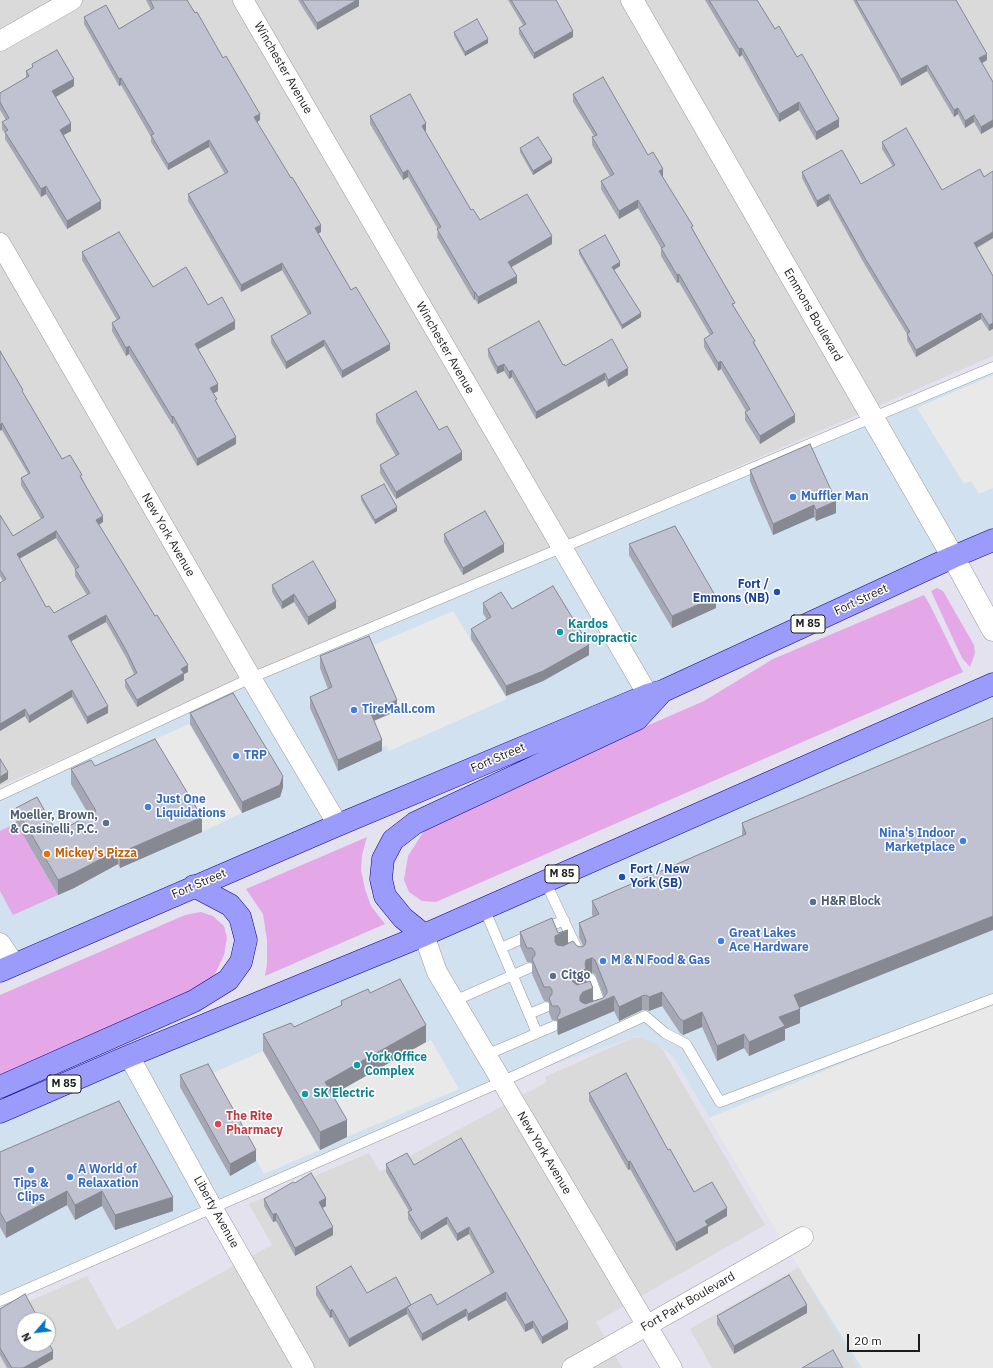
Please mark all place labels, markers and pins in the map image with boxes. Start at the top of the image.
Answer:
place label: Muffler Man [801,490,869,504]
marker: Muffler Man [788,492,798,502]
place label: Fort / Emmons (NB) [693,578,769,606]
marker: Fort / Emmons (NB) [772,587,782,597]
place label: Kardos Chiropractic [568,618,637,646]
marker: Kardos Chiropractic [555,627,565,637]
place label: TireMall.com [362,703,435,717]
marker: TireMall.com [349,705,359,715]
place label: TRP [244,749,267,763]
marker: TRP [231,751,241,761]
place label: Just One Liquidations [156,793,226,821]
marker: Just One Liquidations [143,802,153,812]
place label: Moeller, Brown, & Casinelli, P.C. [10,809,98,837]
marker: Moeller, Brown, & Casinelli, P.C. [101,818,111,828]
place label: Nina's Indoor Marketplace [879,827,955,855]
marker: Nina's Indoor Marketplace [958,836,968,846]
place label: Mickey's Pizza [55,847,137,861]
marker: Mickey's Pizza [42,849,52,859]
place label: Fort / New York (SB) [630,863,690,891]
marker: Fort / New York (SB) [617,872,627,882]
place label: H&R Block [821,895,881,909]
marker: H&R Block [808,897,818,907]
place label: Great Lakes Ace Hardware [729,927,809,955]
marker: Great Lakes Ace Hardware [716,936,726,946]
place label: M & N Food & Gas [611,954,710,968]
marker: M & N Food & Gas [598,956,608,966]
place label: Citgo [561,969,590,983]
marker: Citgo [548,971,558,981]
place label: York Office Complex [365,1051,427,1079]
marker: York Office Complex [352,1060,362,1070]
place label: SK Electric [313,1087,375,1101]
marker: SK Electric [300,1089,310,1099]
place label: The Rite Pharmacy [226,1110,283,1138]
marker: The Rite Pharmacy [213,1119,223,1129]
place label: A World of Relaxation [78,1163,139,1191]
marker: Tips & Clips [26,1165,36,1175]
marker: A World of Relaxation [65,1172,75,1182]
place label: Tips & Clips [13,1177,49,1205]

